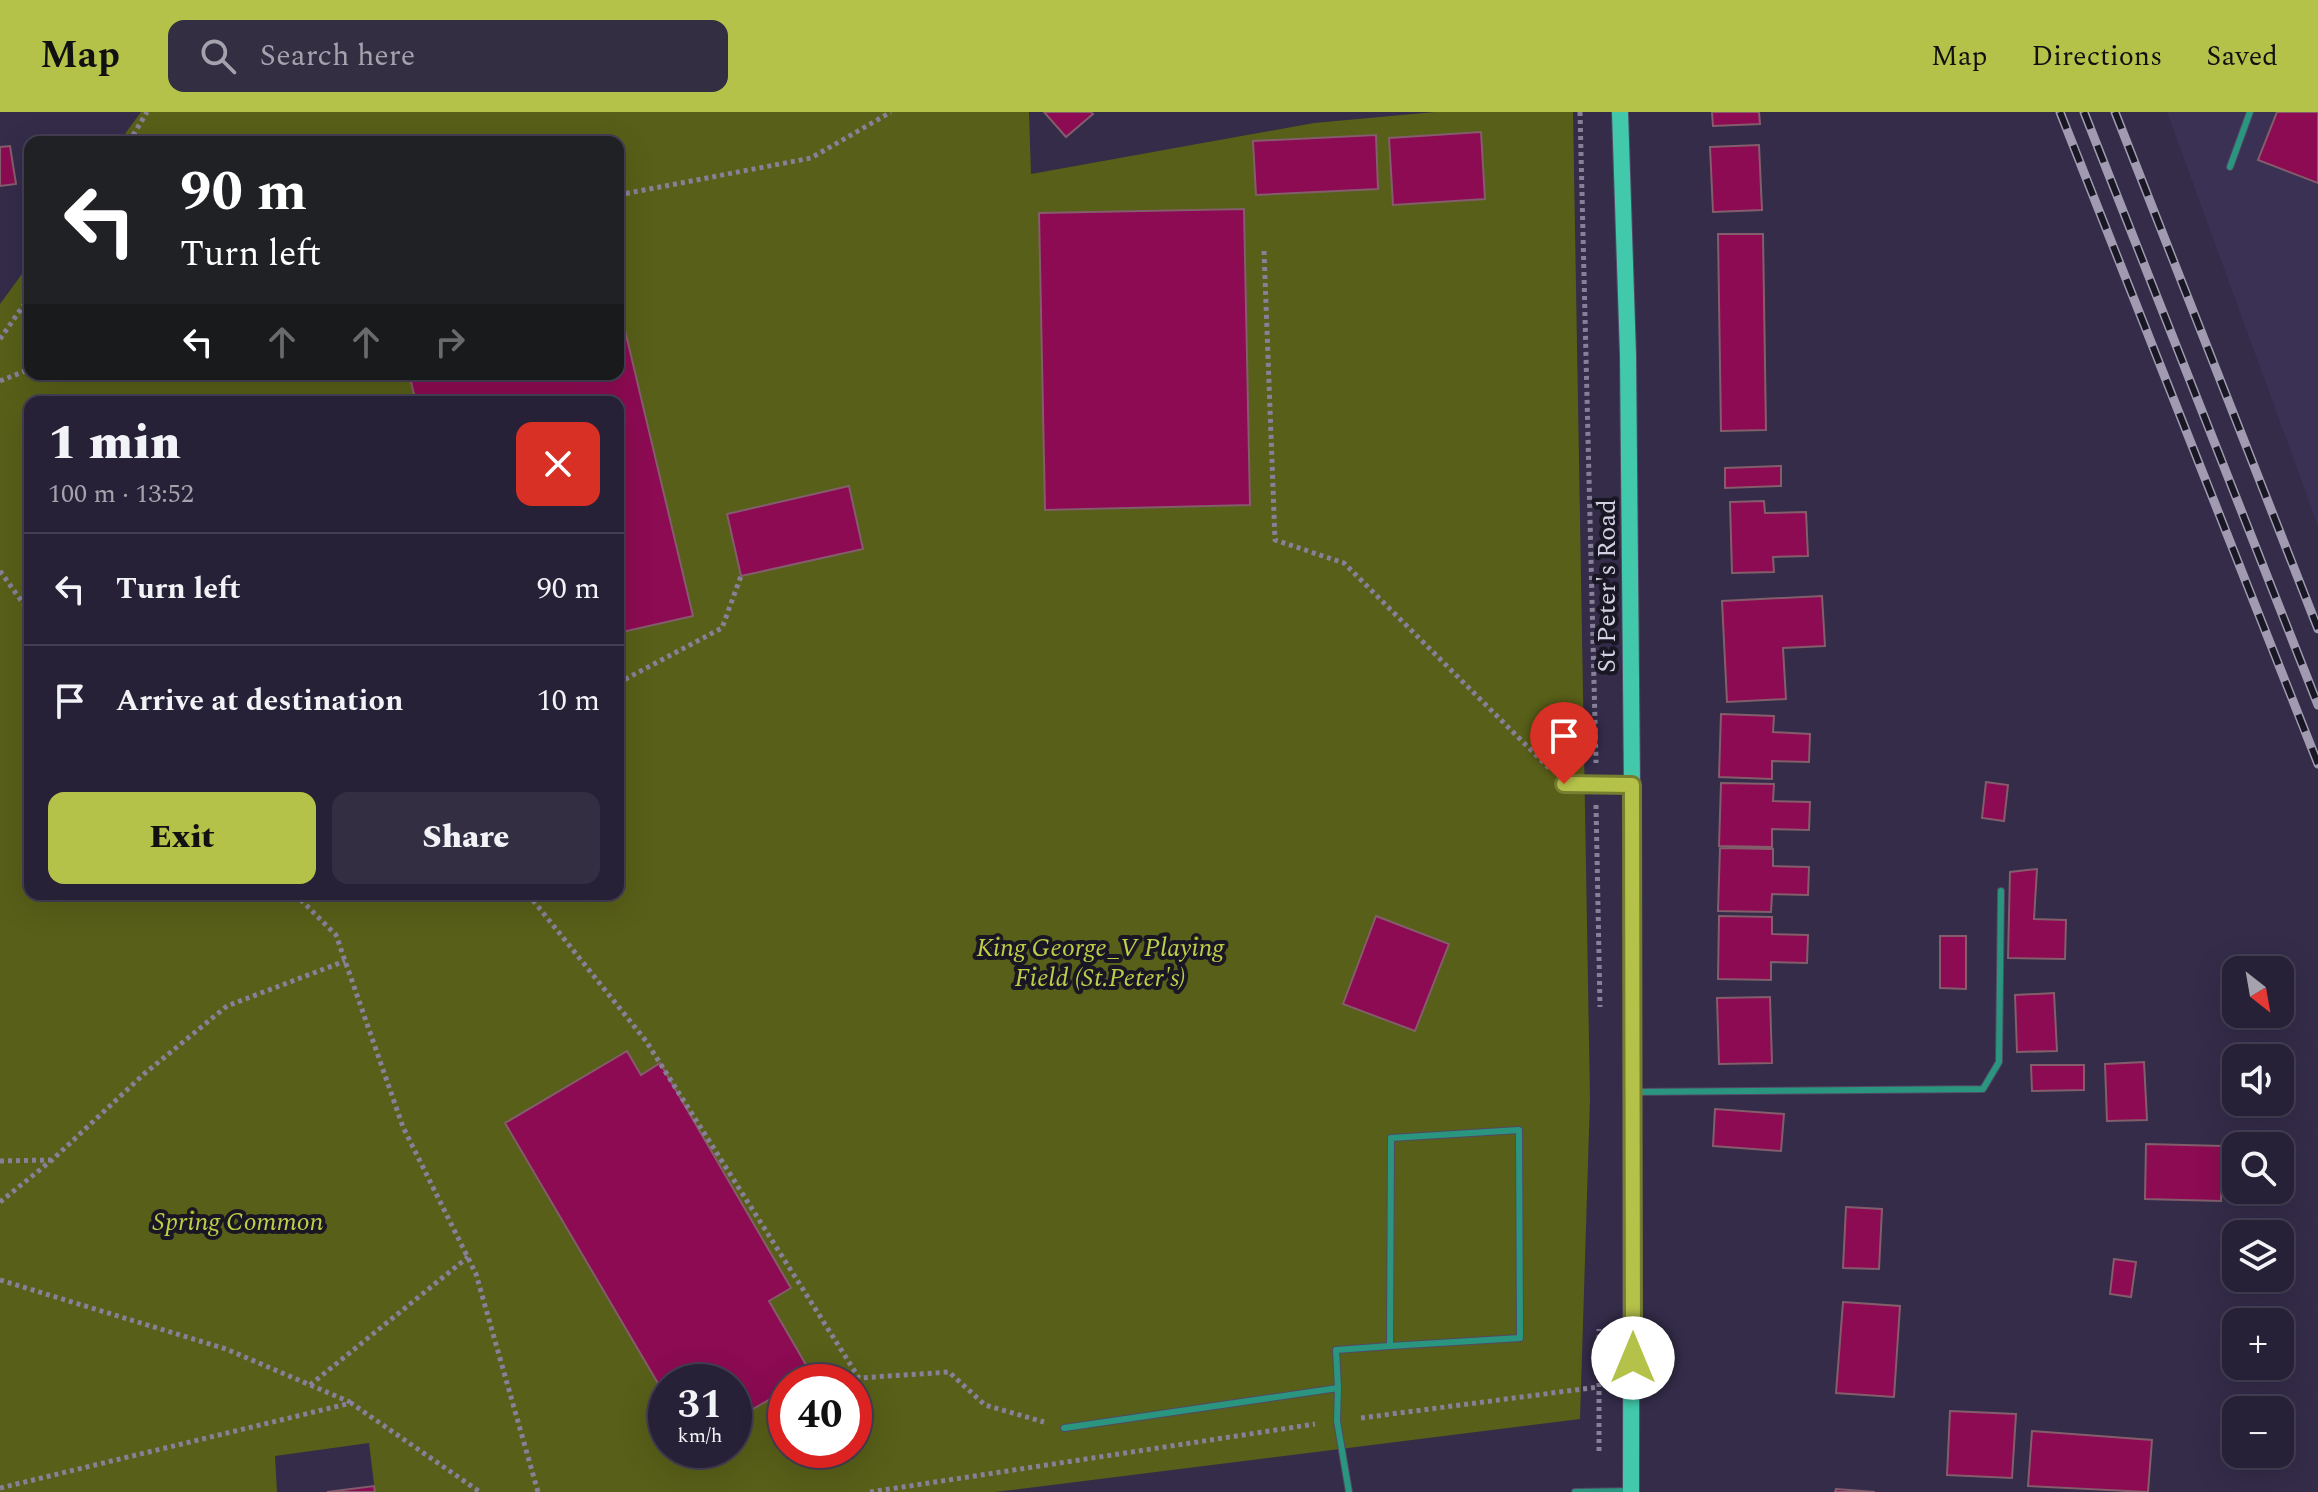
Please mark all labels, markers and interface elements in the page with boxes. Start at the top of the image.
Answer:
search box [168,20,728,92]
text: Map [40,27,120,85]
text: Search here [260,33,415,79]
icon: search [196,34,240,78]
text: Map [1931,35,1988,78]
text: Directions [2032,35,2162,78]
text: Saved [2206,35,2278,78]
text: 90 m [180,150,307,235]
icon: left [48,168,152,272]
text: Turn left [180,227,321,282]
icon: left [176,320,220,364]
icon: ahead [260,320,304,364]
icon: ahead [344,320,388,364]
icon: right [428,320,472,364]
text: 1 min [48,407,181,480]
button: close [516,422,600,506]
text: 100 m · 13:52 [48,474,194,514]
street label: St Peter's Road [1587,499,1627,673]
text: Turn left [116,566,241,612]
text: 90 m [537,566,600,612]
icon: left [48,567,92,611]
text: Arrive at destination [116,678,403,724]
text: 10 m [537,678,600,724]
icon: arrive [48,679,92,723]
pin [1530,702,1598,784]
icon: arrive [1542,714,1586,758]
button: Exit [48,792,316,884]
button: Share [332,792,600,884]
park label: King George_V Playing Field (St.Peter's) [976,928,1225,998]
north arrow [2222,956,2294,1028]
map controls [2222,956,2294,1468]
button: sound [2222,1044,2294,1116]
button: search [2222,1132,2294,1204]
park label: Spring Common [152,1202,324,1242]
button: layers [2222,1220,2294,1292]
button: + [2222,1308,2294,1380]
position arrow [1591,1316,1675,1400]
speed limit sign: 40 [768,1364,872,1468]
text: 31 [678,1375,722,1436]
button: − [2222,1396,2294,1468]
text: km/h [678,1421,723,1451]

